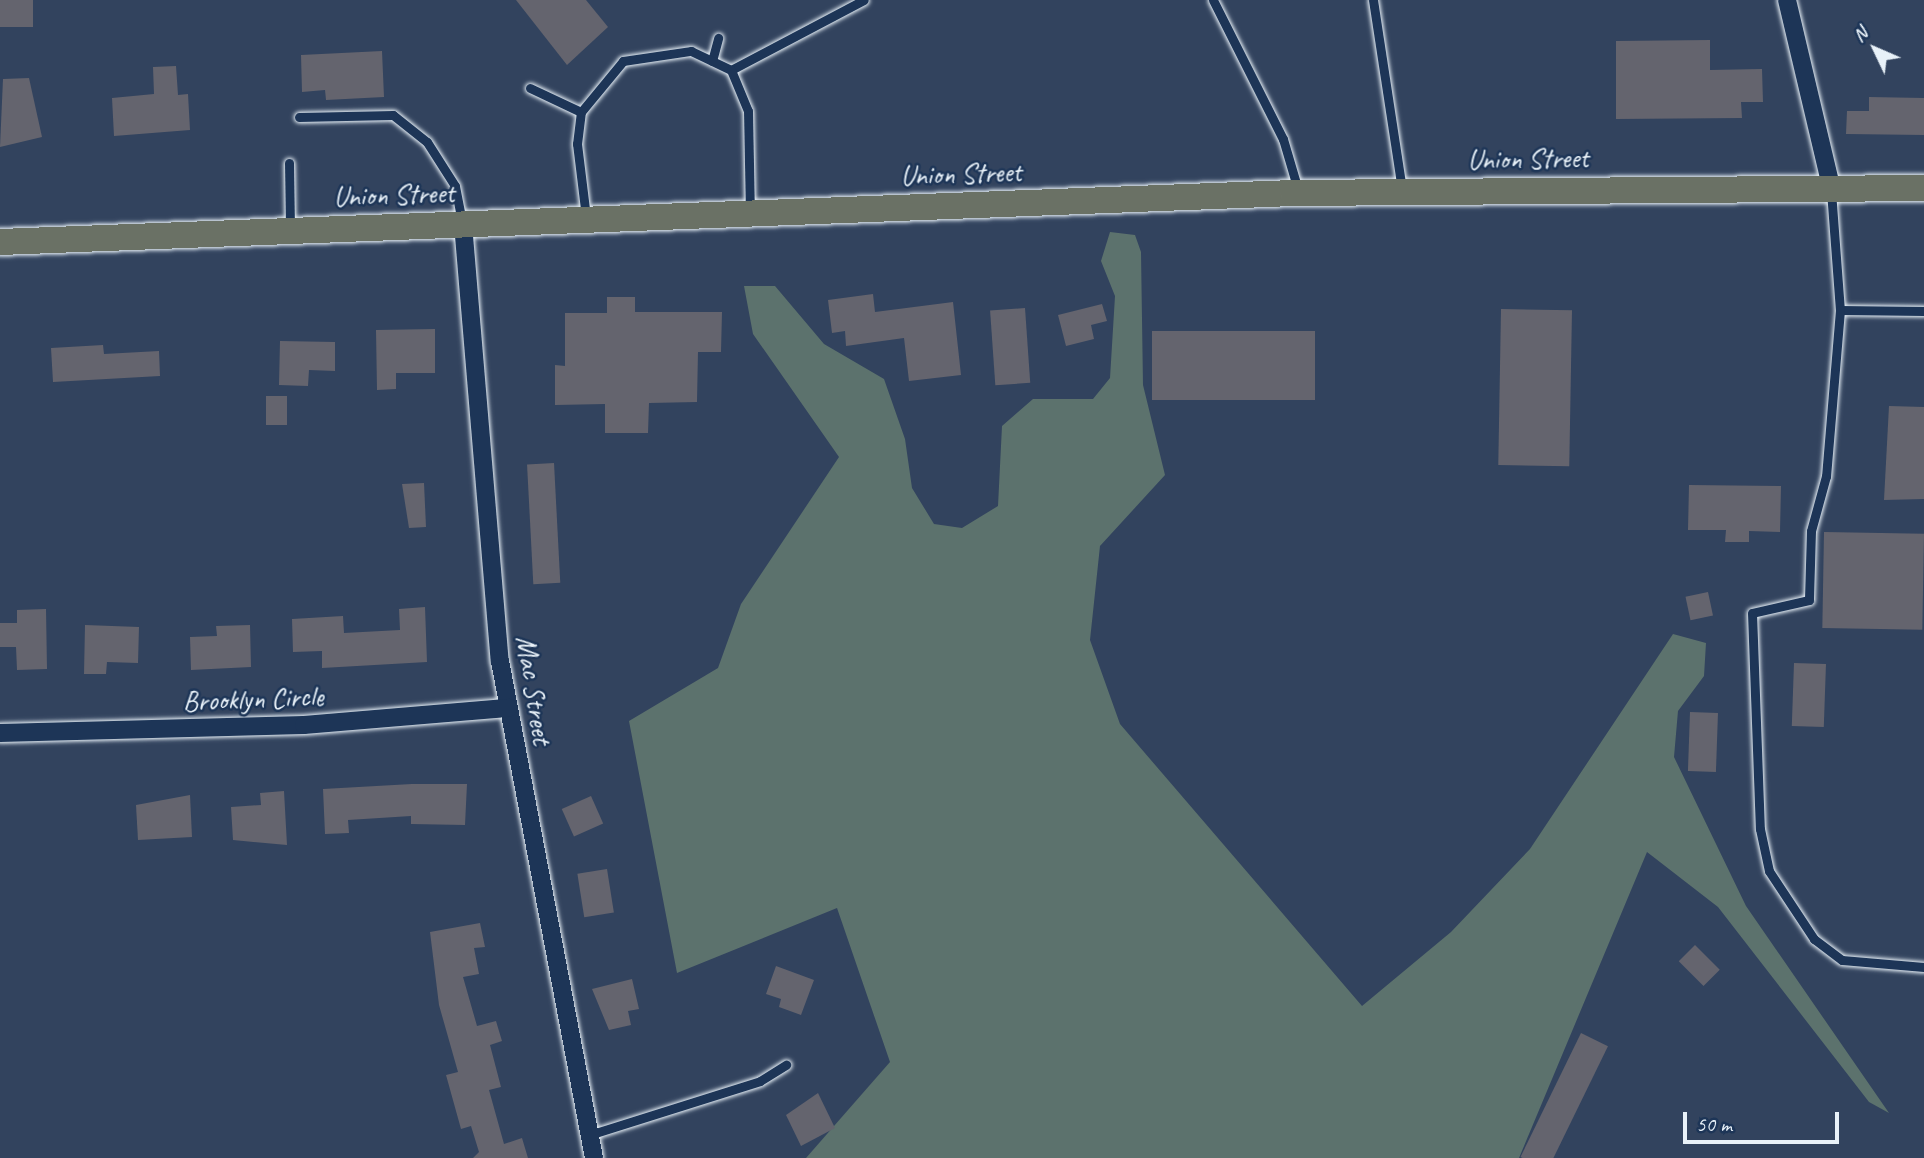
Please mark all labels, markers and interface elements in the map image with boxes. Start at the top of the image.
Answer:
north arrow [1840,14,1910,84]
text: N [1847,22,1873,47]
street label: Union Street [1467,141,1589,177]
street label: Union Street [900,155,1022,193]
street label: Union Street [333,176,455,214]
street label: Mac Street [509,633,559,747]
street label: Brooklyn Circle [182,680,324,718]
scale bar [1686,1098,1842,1142]
text: 50 m [1696,1111,1732,1137]

